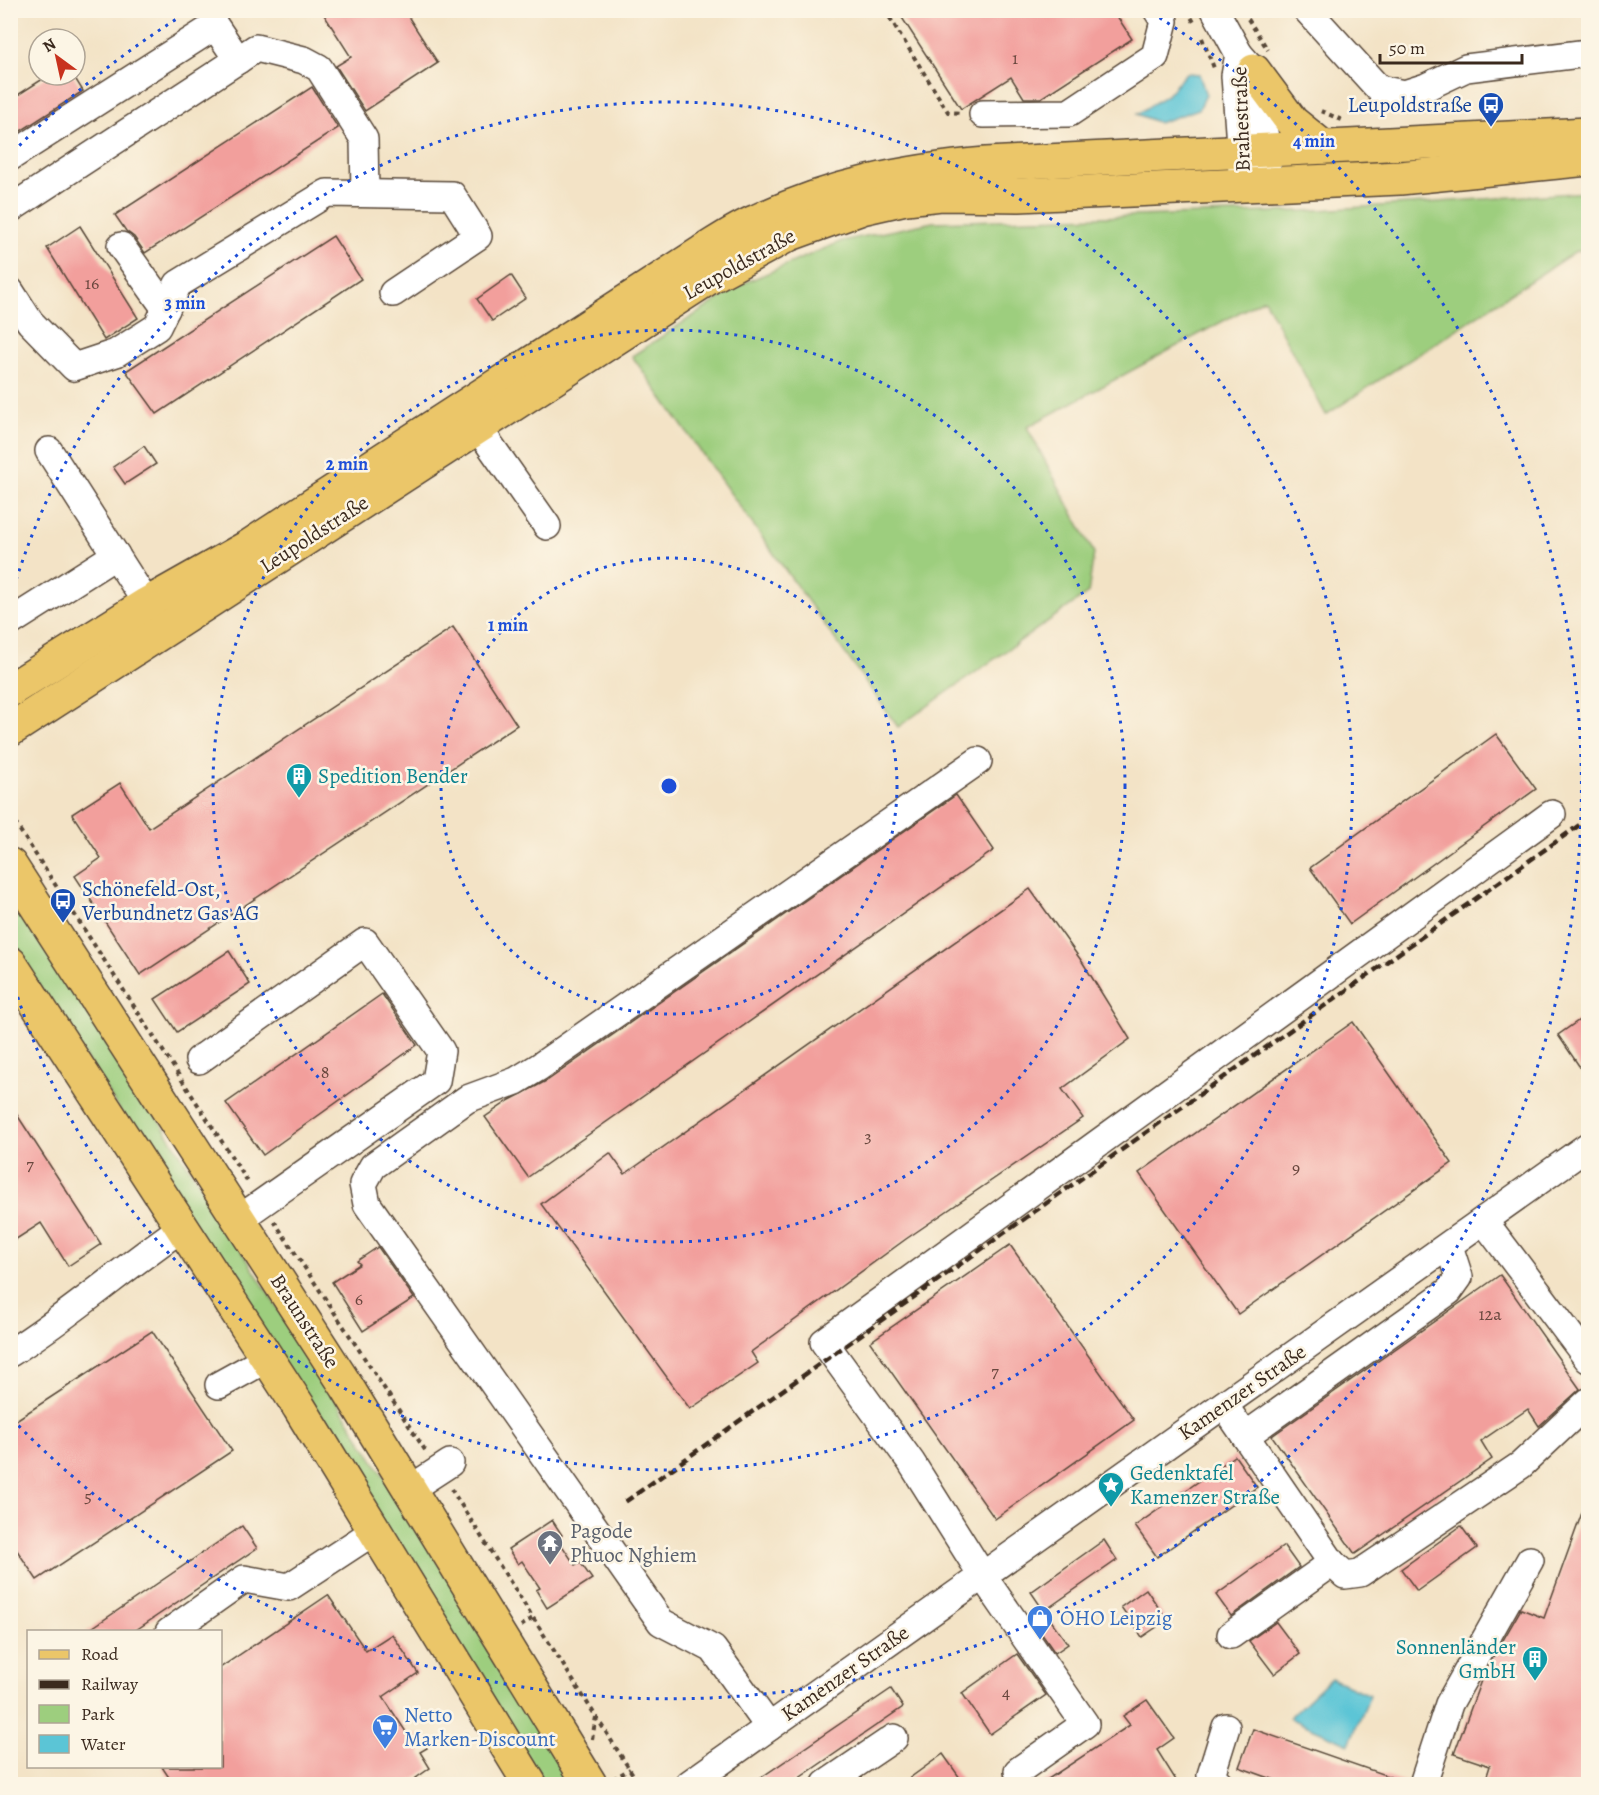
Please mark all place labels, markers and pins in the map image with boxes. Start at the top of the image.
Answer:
bus stop icon: Leupoldstraße [1476,90,1506,128]
place label: Leupoldstraße [1348,91,1472,119]
building icon: Spedition Bender [284,761,314,799]
place label: Spedition Bender [318,762,468,790]
centre of rings [659,776,679,796]
place label: Schönefeld-Ost, Verbundnetz Gas AG [81,875,259,927]
bus stop icon: Schönefeld-Ost, Verbundnetz Gas AG [48,886,78,924]
place label: Gedenktafel Kamenzer Straße [1130,1459,1280,1511]
place icon: Gedenktafel Kamenzer Straße [1096,1470,1126,1508]
place label: Pagode Phuoc Nghiem [570,1517,697,1569]
temple icon: Pagode Phuoc Nghiem [535,1528,565,1566]
shop icon: OHO Leipzig [1025,1603,1055,1641]
place label: OHO Leipzig [1060,1604,1173,1632]
place label: Sonnenländer GmbH [1396,1633,1516,1685]
building icon: Sonnenländer GmbH [1520,1644,1550,1682]
place label: Netto Marken-Discount [404,1701,556,1753]
supermarket icon: Netto Marken-Discount [370,1712,400,1750]

